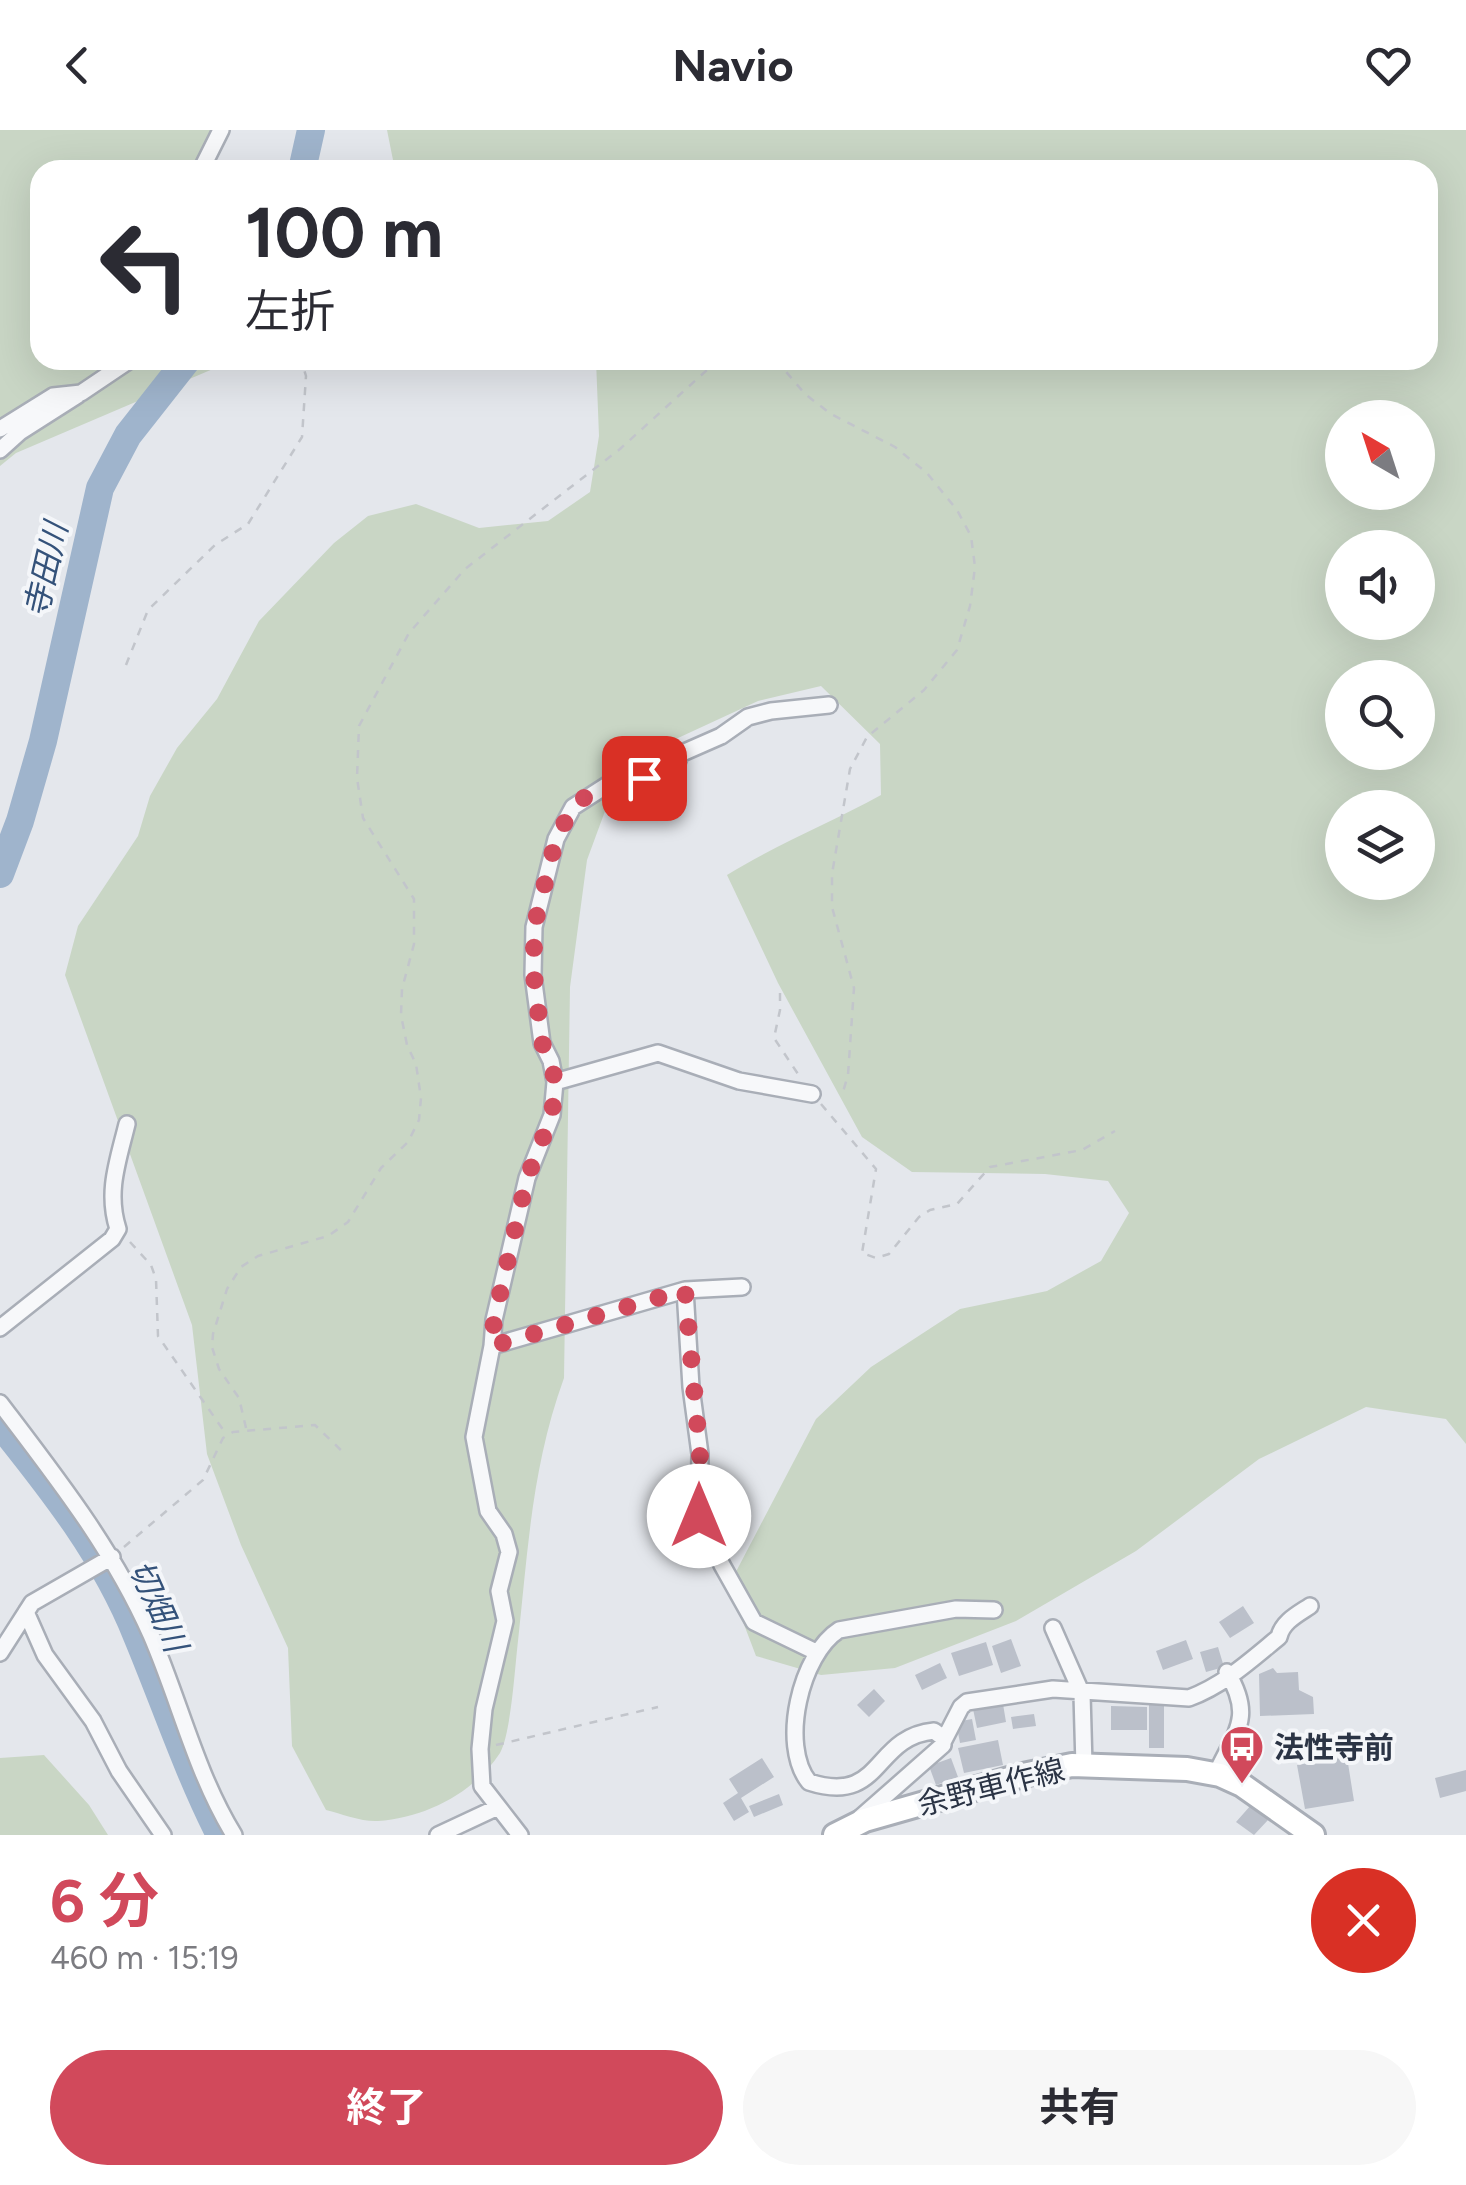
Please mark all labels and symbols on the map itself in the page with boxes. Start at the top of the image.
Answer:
north arrow [1325,400,1435,510]
water label: 寺田川 [17,516,76,621]
pin [602,736,687,821]
position arrow [647,1464,751,1568]
water label: 切畑川 [121,1554,196,1660]
bus stop icon: 法性寺前 [1219,1724,1265,1785]
place label: 法性寺前 [1274,1729,1394,1766]
street label: 余野車作線 [914,1751,1068,1823]

